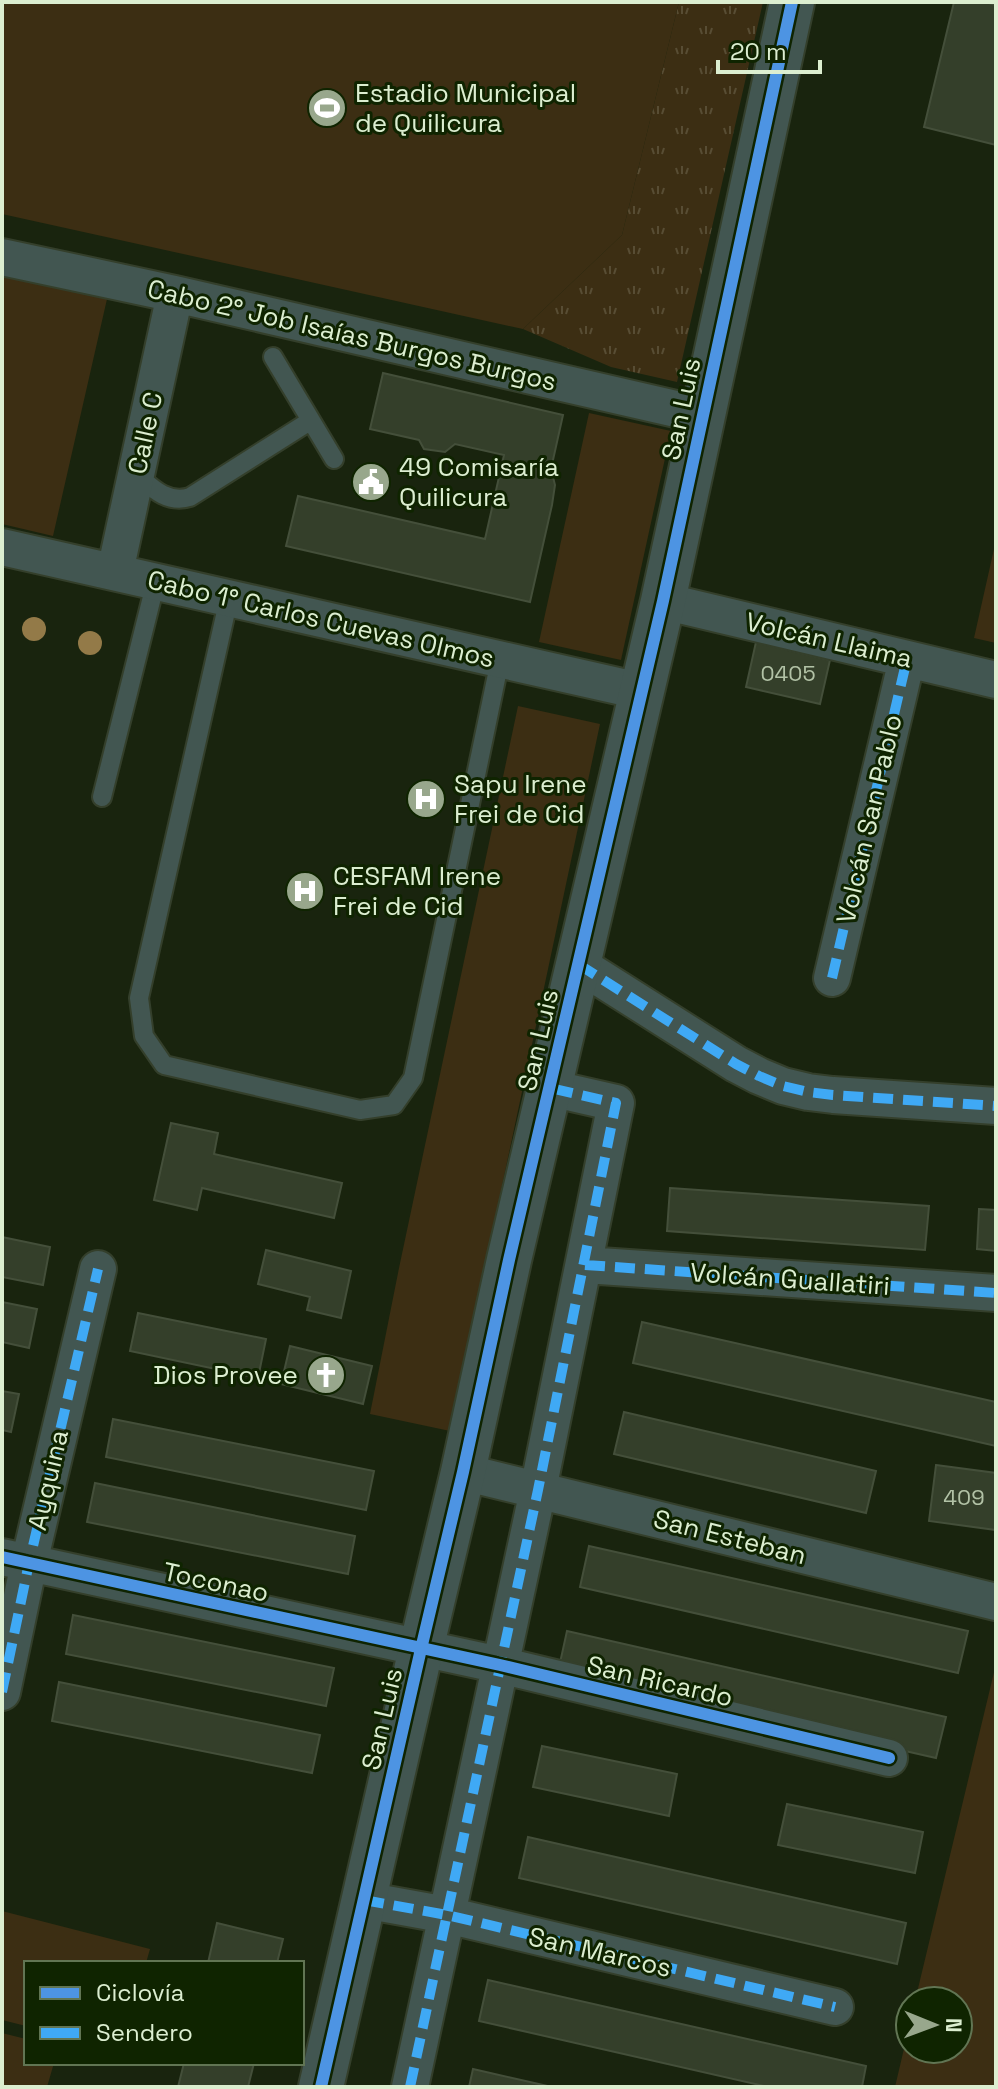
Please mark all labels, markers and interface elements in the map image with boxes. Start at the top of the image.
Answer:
scale bar [718,24,820,74]
text: 20 m [730,36,787,67]
place label: Estadio Municipal de Quilicura [355,76,576,140]
sports icon: Estadio Municipal de Quilicura [306,87,348,129]
street label: Cabo 2° Job Isaías Burgos Burgos [144,271,560,399]
street label: San Luis [654,355,708,463]
street label: Calle C [120,389,170,477]
place label: 49 Comisaría Quilicura [399,450,559,514]
public building icon: 49 Comisaría Quilicura [350,461,392,503]
street label: Cabo 1° Carlos Cuevas Olmos [144,562,498,676]
street label: Volcán Llaima [742,604,916,676]
house number: 0405 [760,659,816,687]
street label: Volcán San Pablo [828,711,910,927]
place label: Sapu Irene Frei de Cid [454,767,587,831]
hospital icon: Sapu Irene Frei de Cid [405,778,447,820]
place label: CESFAM Irene Frei de Cid [333,859,501,923]
hospital icon: CESFAM Irene Frei de Cid [284,870,326,912]
street label: San Luis [510,986,566,1094]
street label: Volcán Guallatiri [689,1255,891,1303]
church icon: Dios Provee [305,1354,347,1396]
place label: Dios Provee [153,1358,298,1392]
street label: Ayquina [20,1426,76,1534]
house number: 409 [943,1483,985,1511]
street label: San Esteban [650,1502,810,1572]
street label: Toconao [160,1554,272,1610]
street label: San Ricardo [584,1648,736,1714]
street label: San Luis [354,1665,410,1773]
street label: San Marcos [525,1919,675,1985]
legend [24,1961,304,2065]
text: Ciclovía [96,1977,185,2008]
north arrow [894,1985,974,2065]
text: Sendero [96,2017,193,2048]
text: N [940,2018,968,2033]

